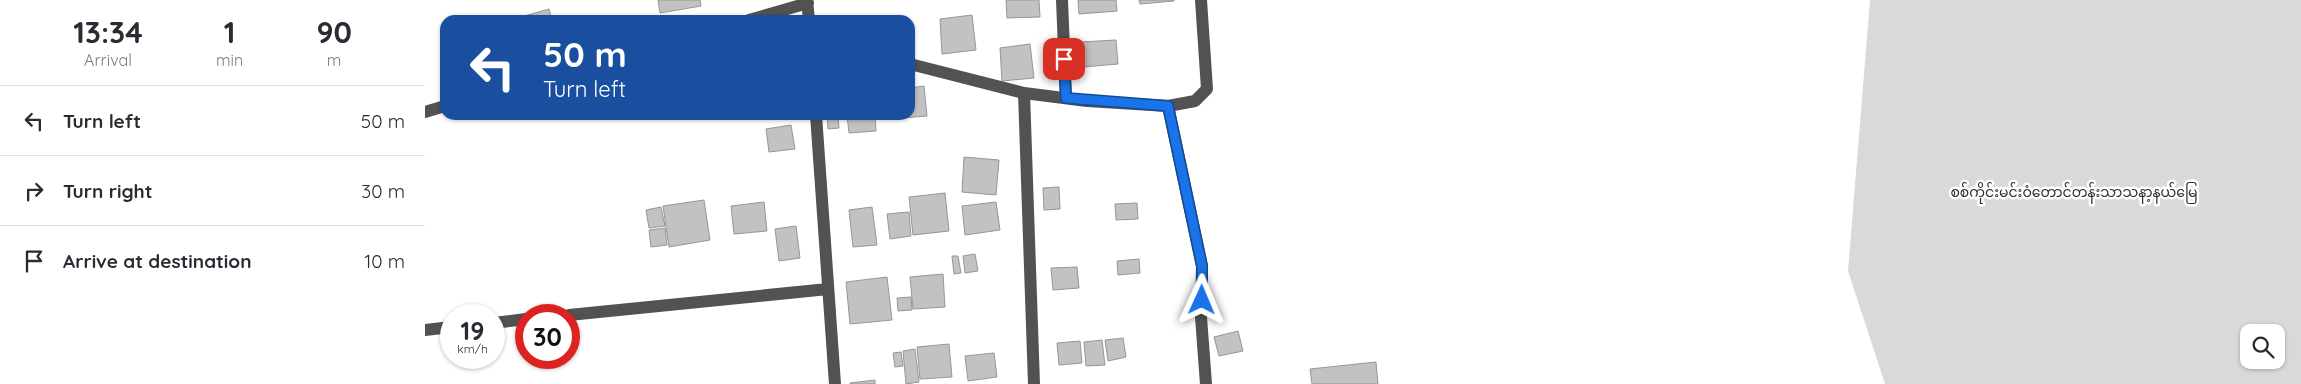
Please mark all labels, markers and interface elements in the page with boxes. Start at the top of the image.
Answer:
text: 13:34 [73,13,143,51]
text: 1 [224,13,235,51]
text: 90 [316,13,352,51]
text: 50 m [543,32,627,76]
icon: left [460,35,525,100]
pin [1043,38,1085,80]
icon: arrive [1050,45,1078,73]
text: Arrival [84,50,132,70]
text: min [216,50,243,70]
text: m [327,50,341,70]
text: Turn left [543,75,626,103]
icon: left [20,107,48,135]
text: Turn left [63,109,141,133]
text: 50 m [361,109,405,133]
icon: right [20,177,48,205]
text: Turn right [63,179,152,203]
text: 30 m [361,179,405,203]
park label: စစ်ကိုင်းမင်းဝံတောင်တန်းသာသနာ့နယ်မြေ [1950,182,2198,204]
icon: arrive [20,247,48,275]
text: Arrive at destination [63,249,252,273]
text: 10 m [364,249,405,273]
position arrow [1175,273,1227,325]
speed limit sign: 30 [515,304,580,369]
text: 19 [461,315,484,346]
map controls [2240,324,2285,369]
button: search [2240,324,2285,369]
text: km/h [457,341,488,356]

